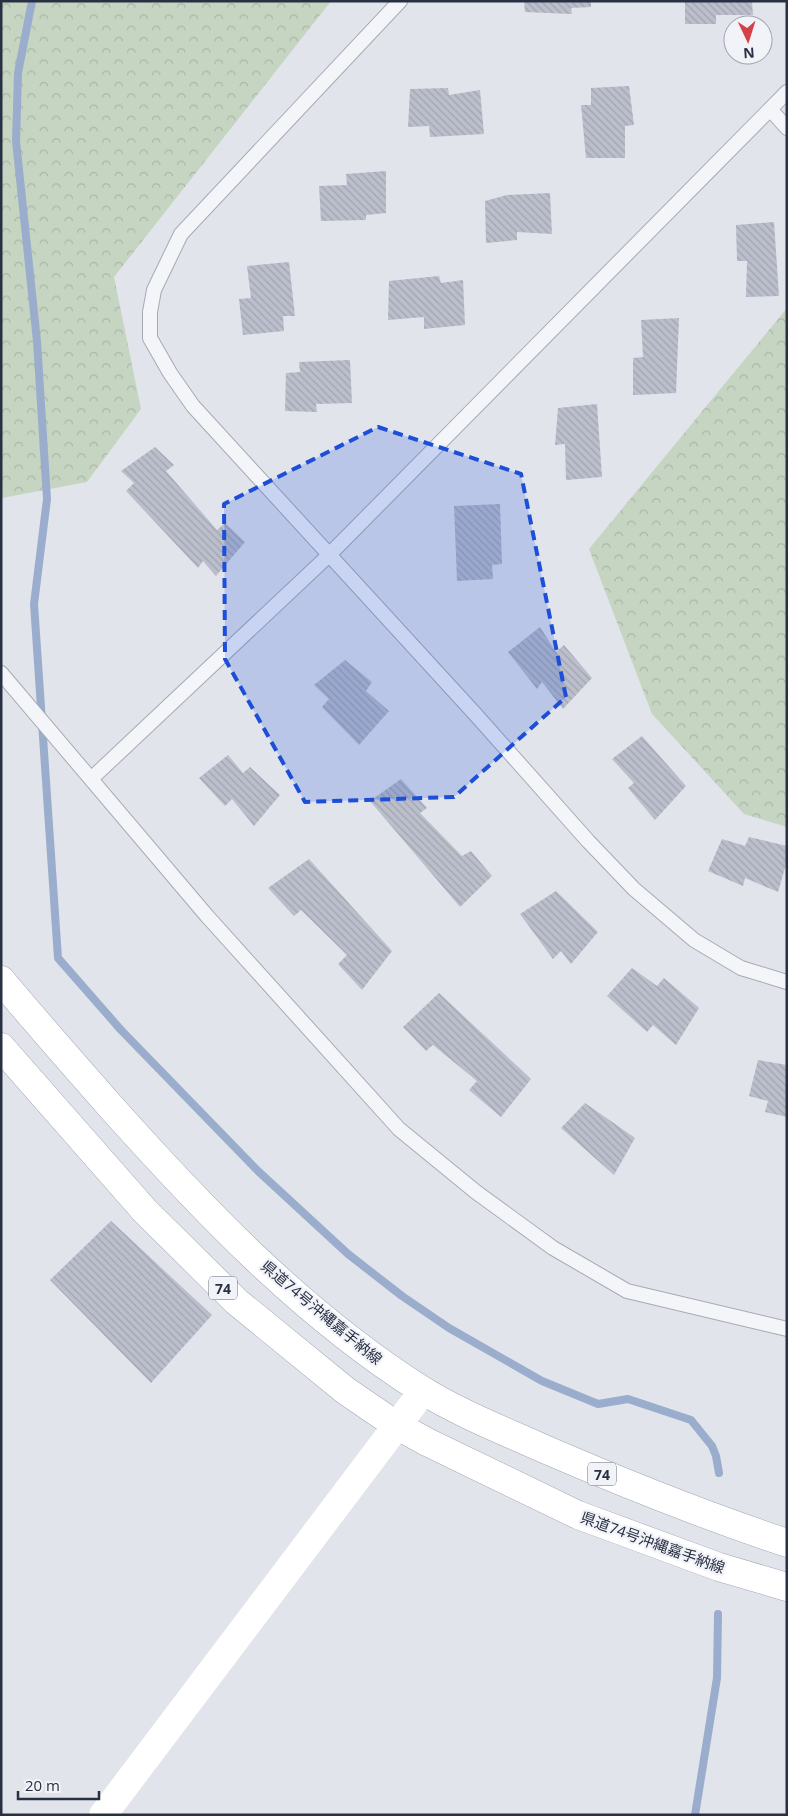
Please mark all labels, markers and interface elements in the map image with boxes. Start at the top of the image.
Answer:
north arrow [723,15,773,65]
text: N [743,44,755,63]
street label: 県道74号沖縄嘉手納線 [257,1255,387,1369]
road number: 74 [209,1276,237,1300]
road number: 74 [588,1462,616,1486]
street label: 県道74号沖縄嘉手納線 [578,1507,728,1577]
scale bar [18,1768,99,1800]
text: 20 m [25,1775,60,1795]

